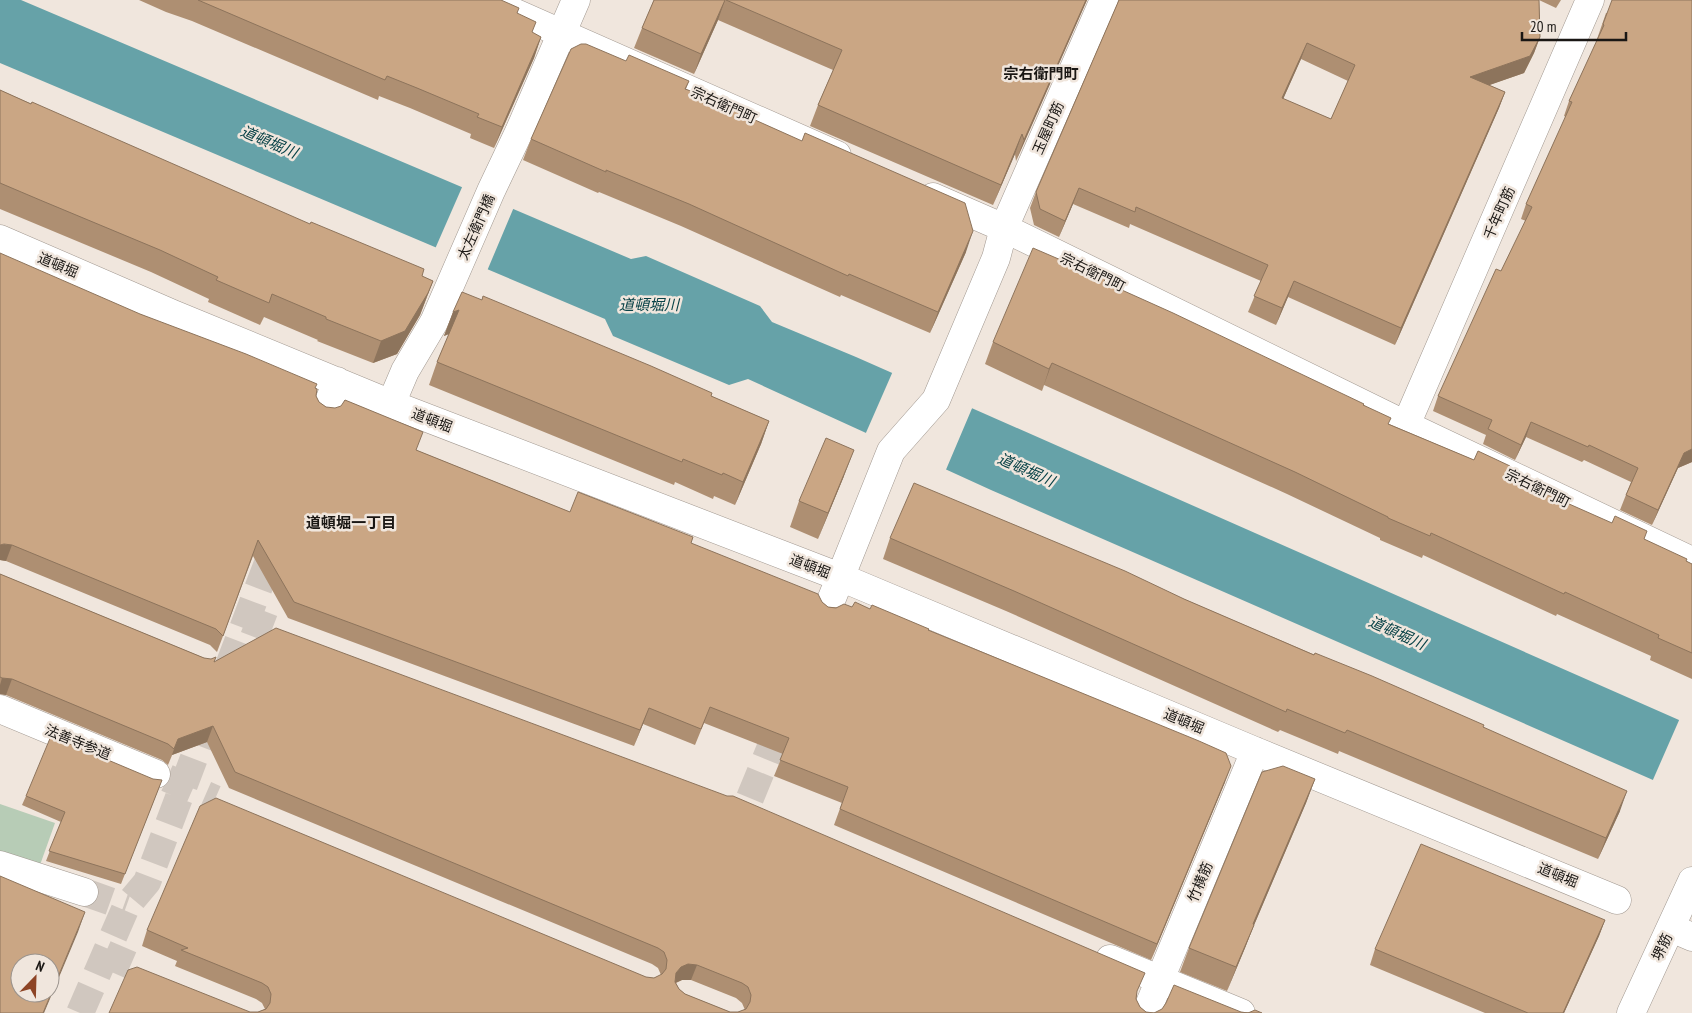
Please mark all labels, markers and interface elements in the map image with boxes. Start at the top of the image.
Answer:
scale bar [1522,10,1626,42]
text: 20 m [1530,17,1556,36]
district label: 宗右衛門町 [1003,64,1079,83]
street label: 宗右衛門町 [688,83,760,127]
street label: 玉屋町筋 [1028,99,1068,157]
water label: 道頓堀川 [238,121,302,163]
street label: 千年町筋 [1479,184,1519,242]
street label: 太左衛門橋 [454,191,498,263]
street label: 道頓堀 [35,249,81,281]
street label: 宗右衛門町 [1058,249,1128,295]
water label: 道頓堀川 [619,295,681,314]
street label: 道頓堀 [409,404,455,436]
water label: 道頓堀川 [995,449,1059,491]
street label: 宗右衛門町 [1503,465,1573,511]
district label: 道頓堀一丁目 [306,513,396,532]
street label: 道頓堀 [787,550,833,582]
water label: 道頓堀川 [1366,612,1430,654]
street label: 道頓堀 [1161,705,1207,737]
street label: 法善寺参道 [42,721,114,763]
street label: 竹横筋 [1184,859,1216,905]
street label: 道頓堀 [1535,859,1581,891]
street label: 堺筋 [1648,931,1676,963]
north arrow [10,953,60,1003]
text: N [33,956,47,976]

